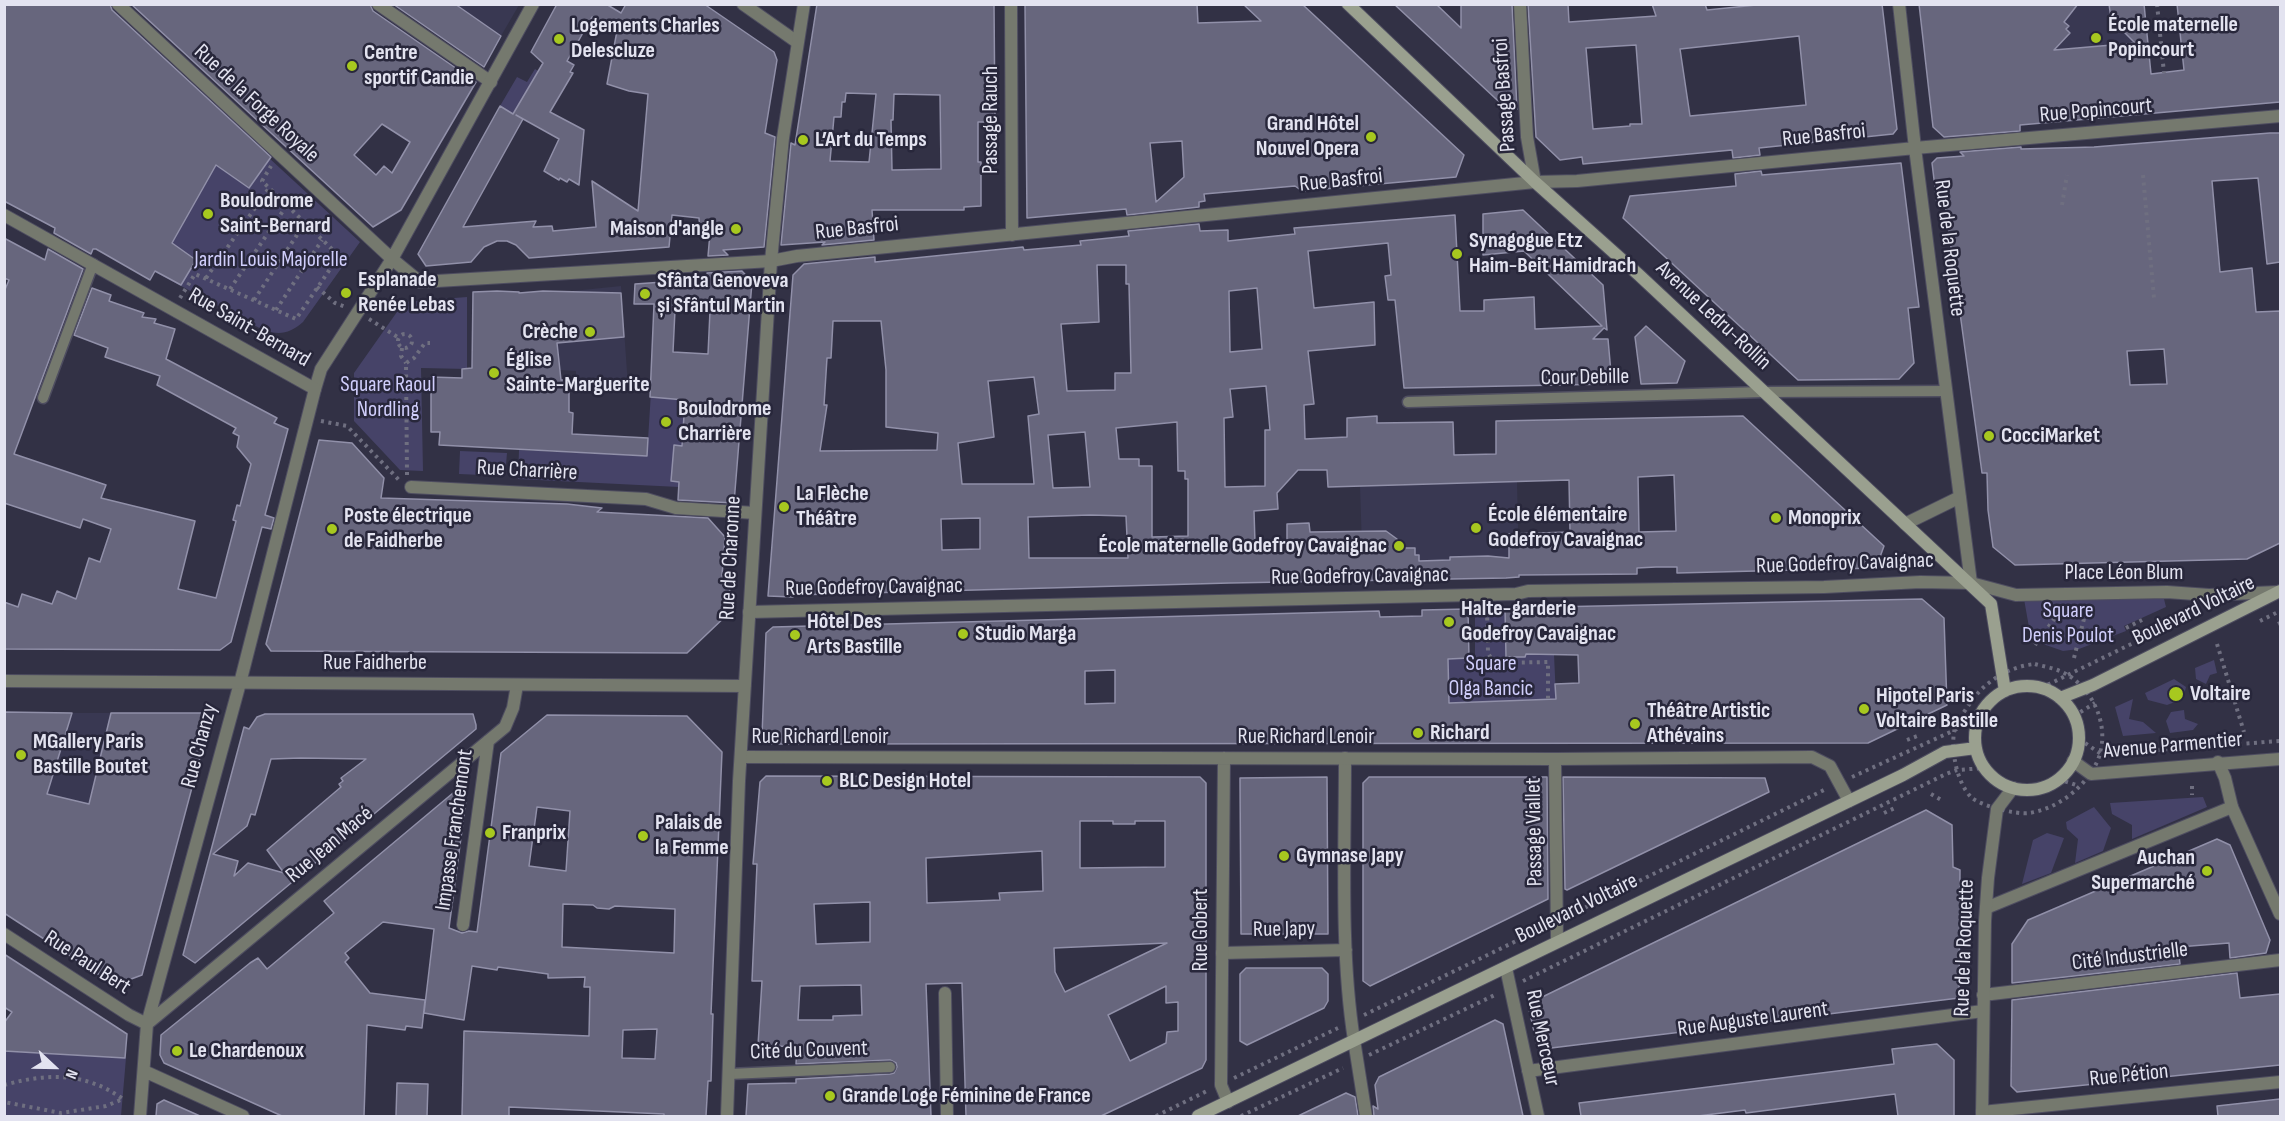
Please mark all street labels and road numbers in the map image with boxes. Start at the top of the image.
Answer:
street label: Passage Basfroi [1488,37,1522,153]
street label: Rue de la Forge Royale [188,39,324,169]
street label: Passage Rauch [978,66,1004,174]
street label: Rue Popincourt [2039,93,2153,129]
street label: Rue Basfroi [1781,119,1867,153]
street label: Rue Basfroi [1298,164,1384,198]
street label: Rue de la Roquette [1928,178,1970,318]
street label: Rue Basfroi [814,212,900,246]
street label: Avenue Ledru-Rollin [1650,256,1776,376]
street label: Rue Saint-Bernard [184,283,314,373]
street label: Cour Debille [1541,364,1629,392]
street label: Rue Charrière [476,455,578,487]
street label: Rue de Charonne [715,495,747,621]
street label: Rue Godefroy Cavaignac [1756,548,1934,580]
street label: Place Léon Blum [2065,560,2183,586]
street label: Rue Godefroy Cavaignac [1271,562,1449,592]
street label: Boulevard Voltaire [2129,570,2259,652]
street label: Rue Godefroy Cavaignac [785,573,963,603]
street label: Rue Faidherbe [323,650,427,676]
street label: Rue Chanzy [176,701,224,791]
street label: Rue Richard Lenoir [752,724,888,750]
street label: Rue Richard Lenoir [1238,724,1374,750]
street label: Avenue Parmentier [2102,727,2244,765]
street label: Impasse Franchemont [431,748,479,912]
street label: Passage Viallet [1521,777,1549,887]
street label: Rue Jean Macé [281,801,379,889]
street label: Boulevard Voltaire [1512,868,1642,950]
street label: Rue de la Roquette [1949,879,1981,1017]
street label: Rue Gobert [1188,888,1214,972]
street label: Rue Japy [1253,916,1315,944]
street label: Rue Paul Bert [39,925,135,1001]
street label: Cité Industrielle [2070,937,2190,977]
street label: Rue Mercœur [1519,987,1565,1089]
street label: Rue Auguste Laurent [1676,996,1830,1044]
street label: Cité du Couvent [750,1036,868,1066]
street label: Rue Pétion [2088,1059,2170,1093]

